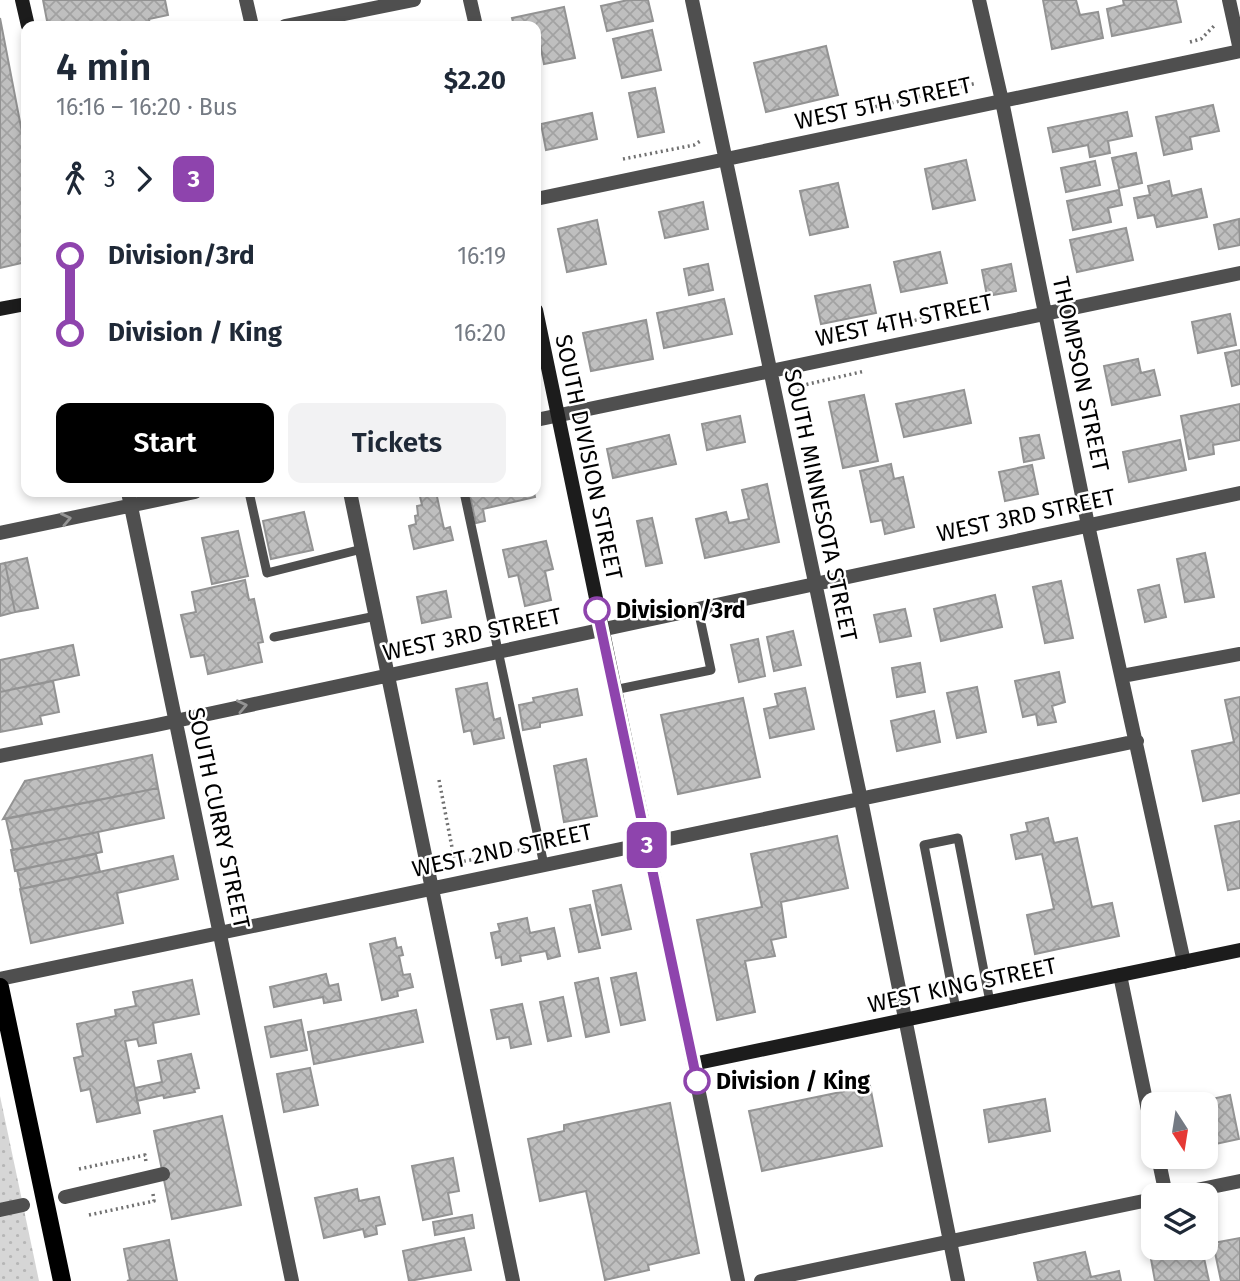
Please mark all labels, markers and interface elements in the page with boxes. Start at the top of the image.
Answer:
text: 4 min [56,44,151,90]
text: $2.20 [444,65,506,96]
street label: WEST 5TH STREET [792,71,974,135]
text: 16:16 – 16:20 · Bus [56,93,237,121]
icon: walk [56,160,94,198]
icon: forward [125,160,163,198]
text: 3 [104,165,115,193]
text: 3 [187,165,200,193]
text: Division/3rd [108,240,255,271]
text: 16:19 [457,242,506,270]
street label: THOMPSON STREET [1047,274,1115,474]
street label: WEST 4TH STREET [813,288,995,352]
text: Division / King [108,317,282,348]
text: 16:20 [454,319,506,347]
street label: SOUTH DIVISION STREET [549,332,629,582]
street label: SOUTH MINNESOTA STREET [778,366,864,644]
button: Start [56,403,274,483]
button: Tickets [288,403,506,483]
street label: WEST 3RD STREET [934,482,1118,548]
one-way arrow [60,513,72,528]
place label: Division/3rd [616,596,746,624]
marker: Division/3rd [584,597,610,623]
street label: WEST 3RD STREET [380,601,564,667]
one-way arrow [236,700,248,715]
street label: SOUTH CURRY STREET [182,705,256,931]
street label: WEST 2ND STREET [409,817,595,883]
line badge: 3 [624,822,670,868]
text: 3 [641,831,653,859]
street label: WEST KING STREET [865,951,1059,1019]
place label: Division / King [716,1067,870,1095]
marker: Division / King [684,1068,710,1094]
north arrow [1141,1092,1218,1169]
map controls [1141,1092,1218,1260]
button: layers [1141,1183,1218,1260]

